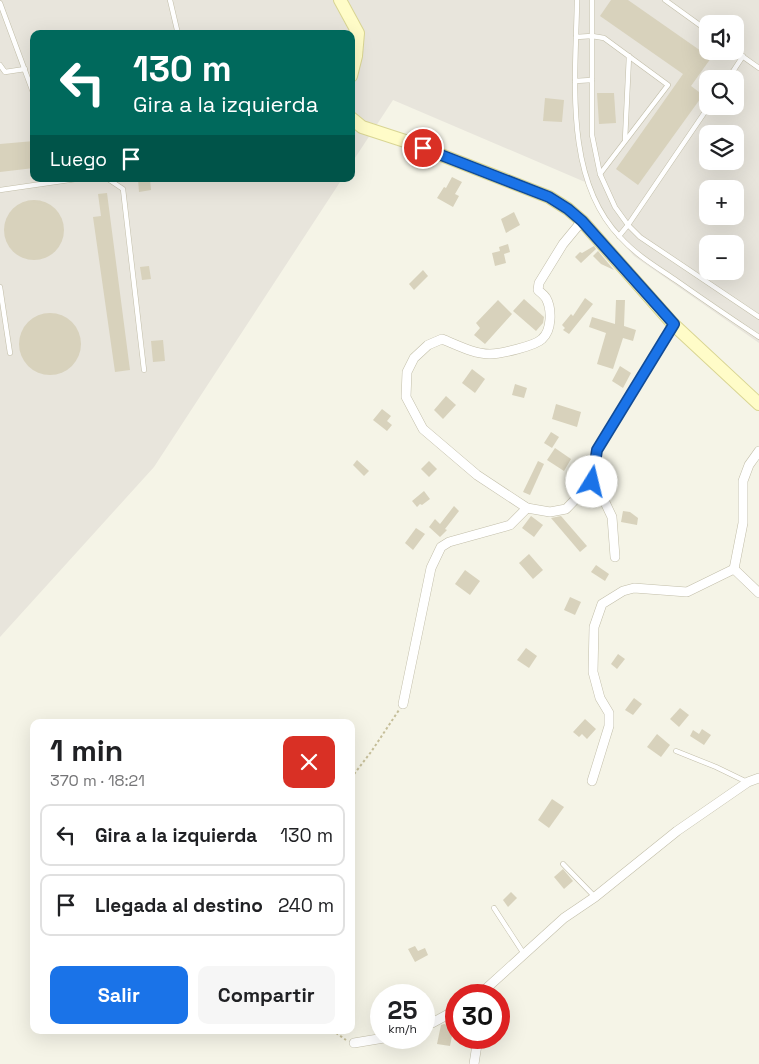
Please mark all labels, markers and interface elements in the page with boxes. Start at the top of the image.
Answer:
map controls [699,15,744,280]
button: sound [699,15,744,60]
text: 130 m [133,47,232,91]
icon: left [50,50,115,115]
button: search [699,70,744,115]
text: Gira a la izquierda [133,90,318,118]
button: layers [699,125,744,170]
pin [402,127,444,169]
icon: arrive [409,134,437,162]
icon: arrive [117,145,145,173]
text: Luego [50,147,107,172]
button: + [699,180,744,225]
button: − [699,235,744,280]
position arrow [565,455,617,507]
text: 1 min [50,731,123,770]
button: close [283,736,335,788]
text: 370 m · 18:21 [50,770,145,791]
icon: left [52,821,80,849]
text: Gira a la izquierda [95,823,257,848]
text: 130 m [280,823,333,848]
icon: arrive [52,891,80,919]
text: Llegada al destino [95,893,263,918]
text: 240 m [278,893,334,918]
button: Salir [50,966,188,1024]
button: Compartir [198,966,335,1024]
speed limit sign: 30 [445,984,510,1049]
text: 25 [388,994,417,1026]
text: km/h [388,1021,417,1037]

